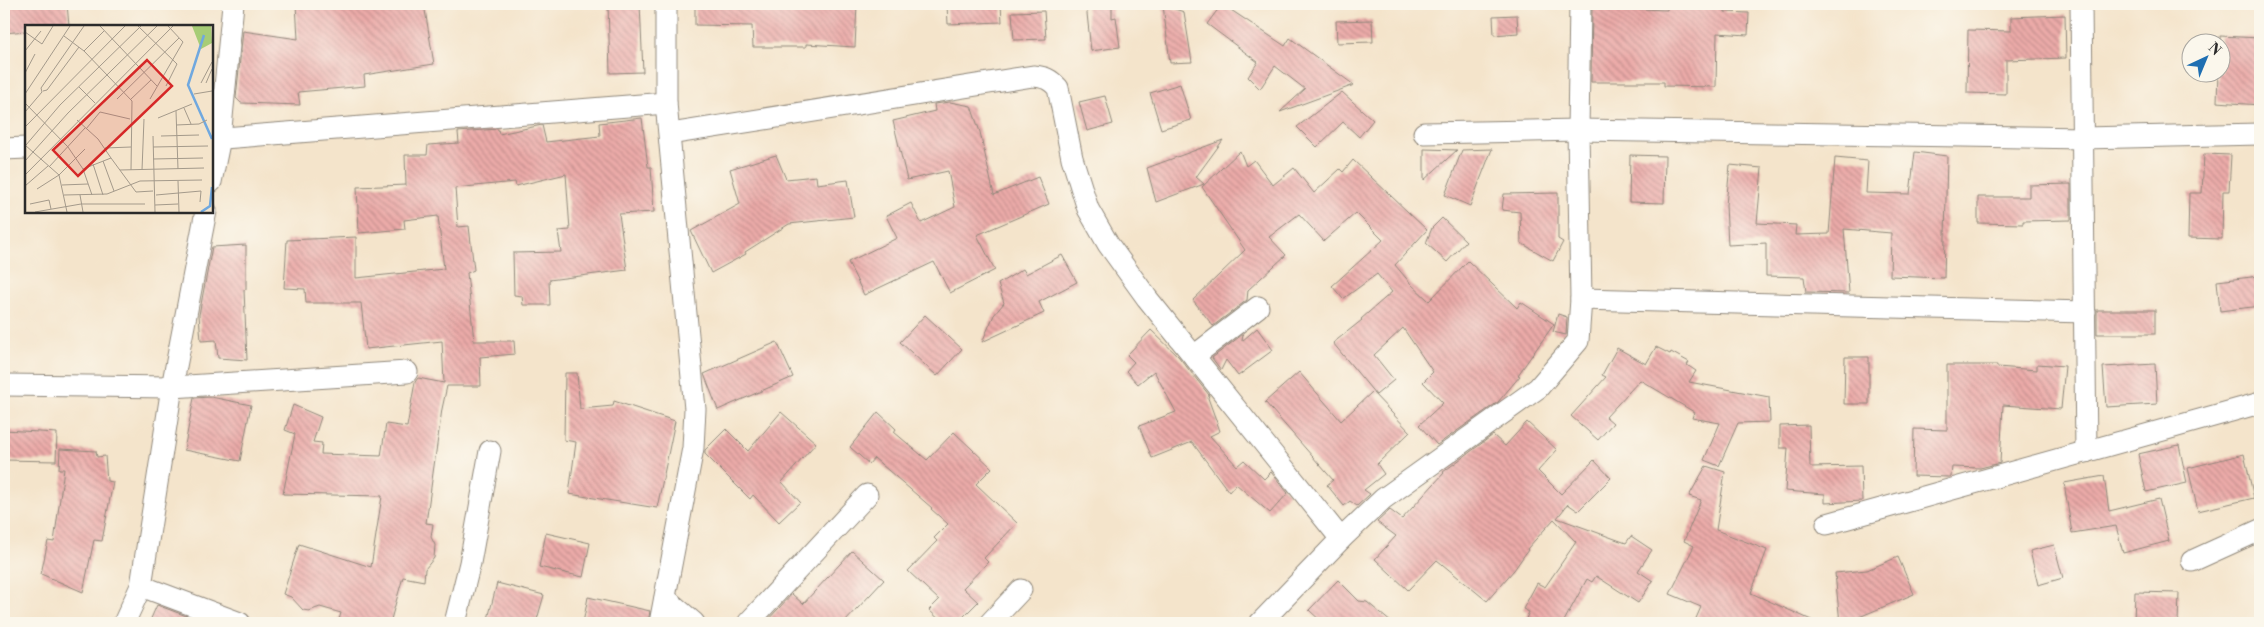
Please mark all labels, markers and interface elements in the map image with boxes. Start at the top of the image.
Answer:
inset map [25,25,212,212]
north arrow [2182,32,2232,82]
text: N [2204,39,2225,60]

